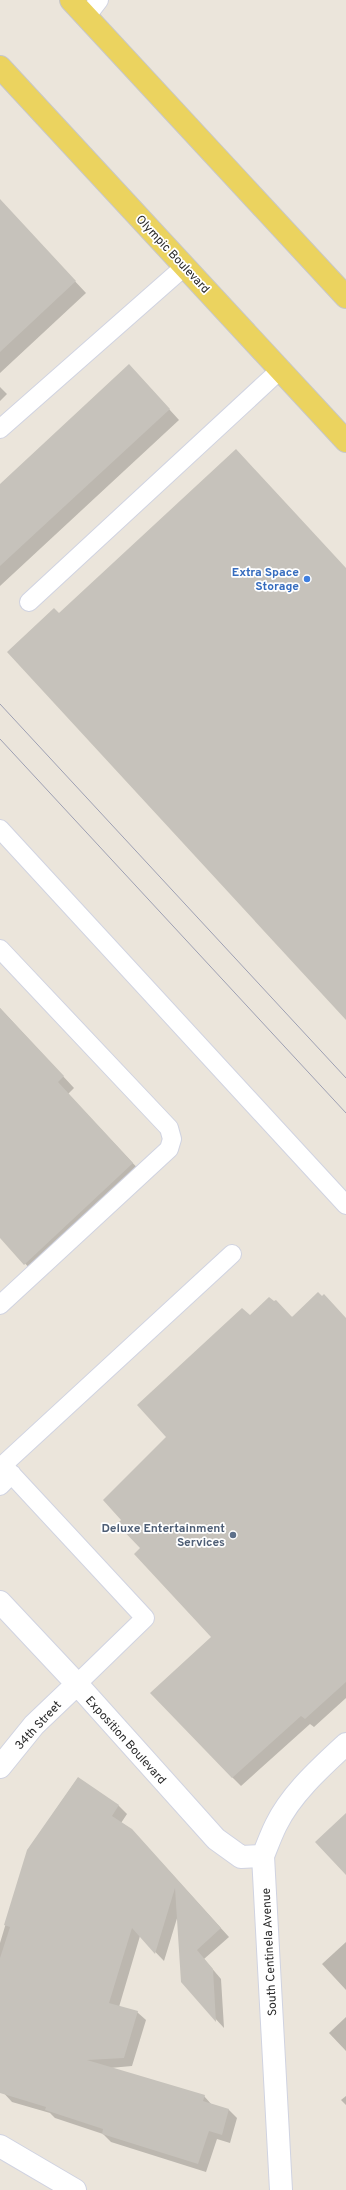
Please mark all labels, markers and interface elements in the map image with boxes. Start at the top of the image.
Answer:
street label: Olympic Boulevard [132,212,213,297]
place label: Extra Space Storage [232,565,299,595]
marker: Extra Space Storage [302,574,312,584]
place label: Deluxe Entertainment Services [101,1521,225,1551]
marker: Deluxe Entertainment Services [228,1530,238,1540]
street label: Exposition Boulevard [81,1693,169,1788]
street label: 34th Street [12,1698,66,1754]
street label: South Centinela Avenue [259,1888,281,2016]

